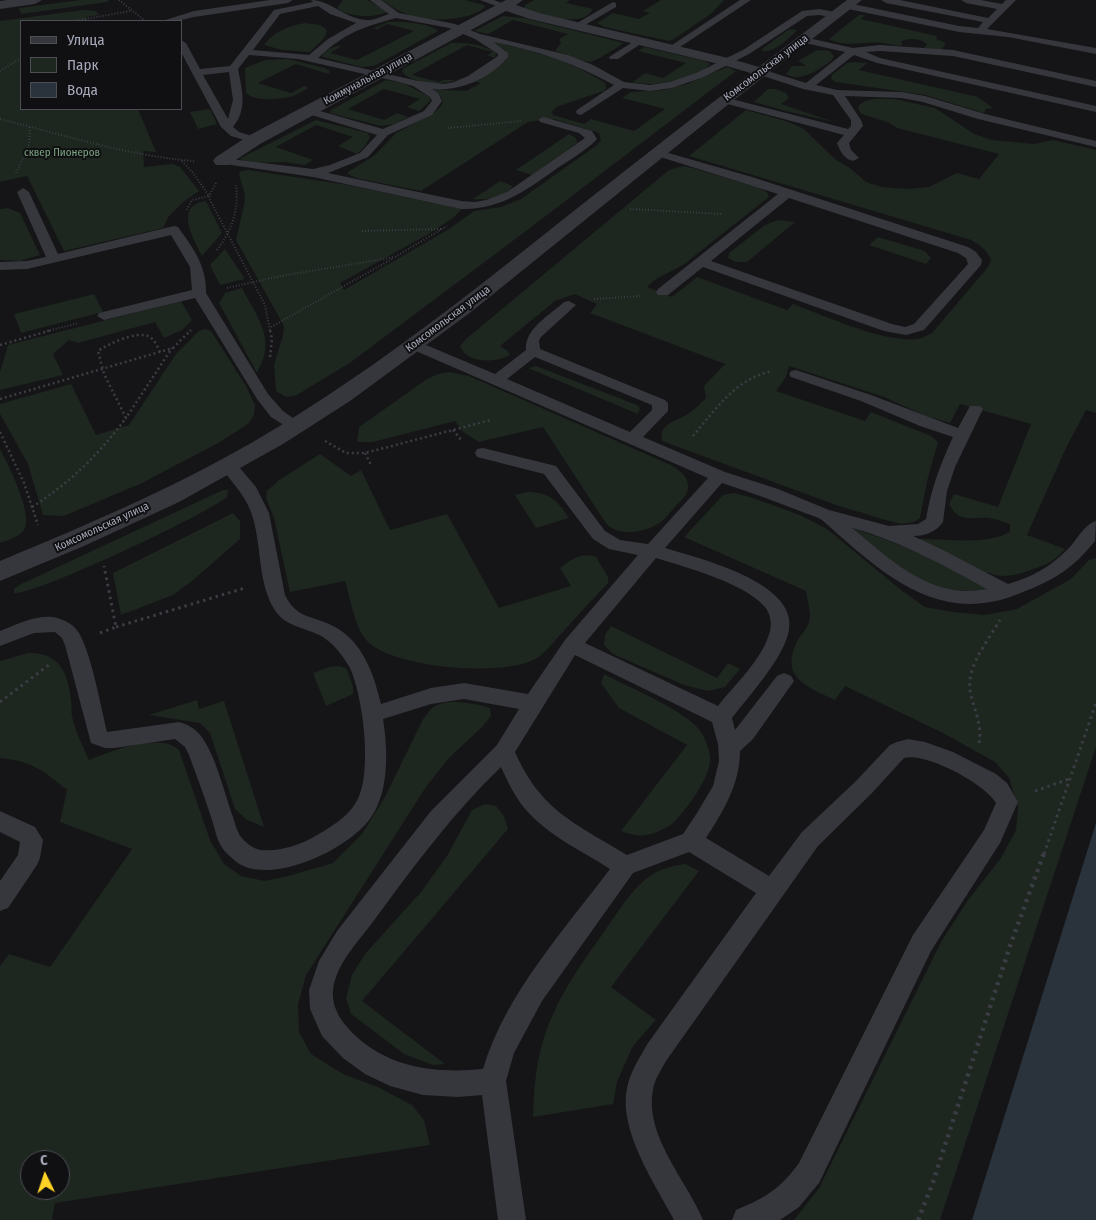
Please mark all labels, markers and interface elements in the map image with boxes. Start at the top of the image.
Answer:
legend [20,20,182,110]
text: Улица [67,31,105,49]
street label: Комсомольская улица [721,32,811,104]
street label: Коммунальная улица [321,50,415,108]
text: Парк [67,56,98,74]
text: Вода [67,81,98,99]
park label: сквер Пионеров [24,146,100,160]
street label: Комсомольская улица [403,283,493,355]
street label: Комсомольская улица [53,499,151,555]
north arrow [20,1150,70,1200]
text: С [40,1152,48,1169]

